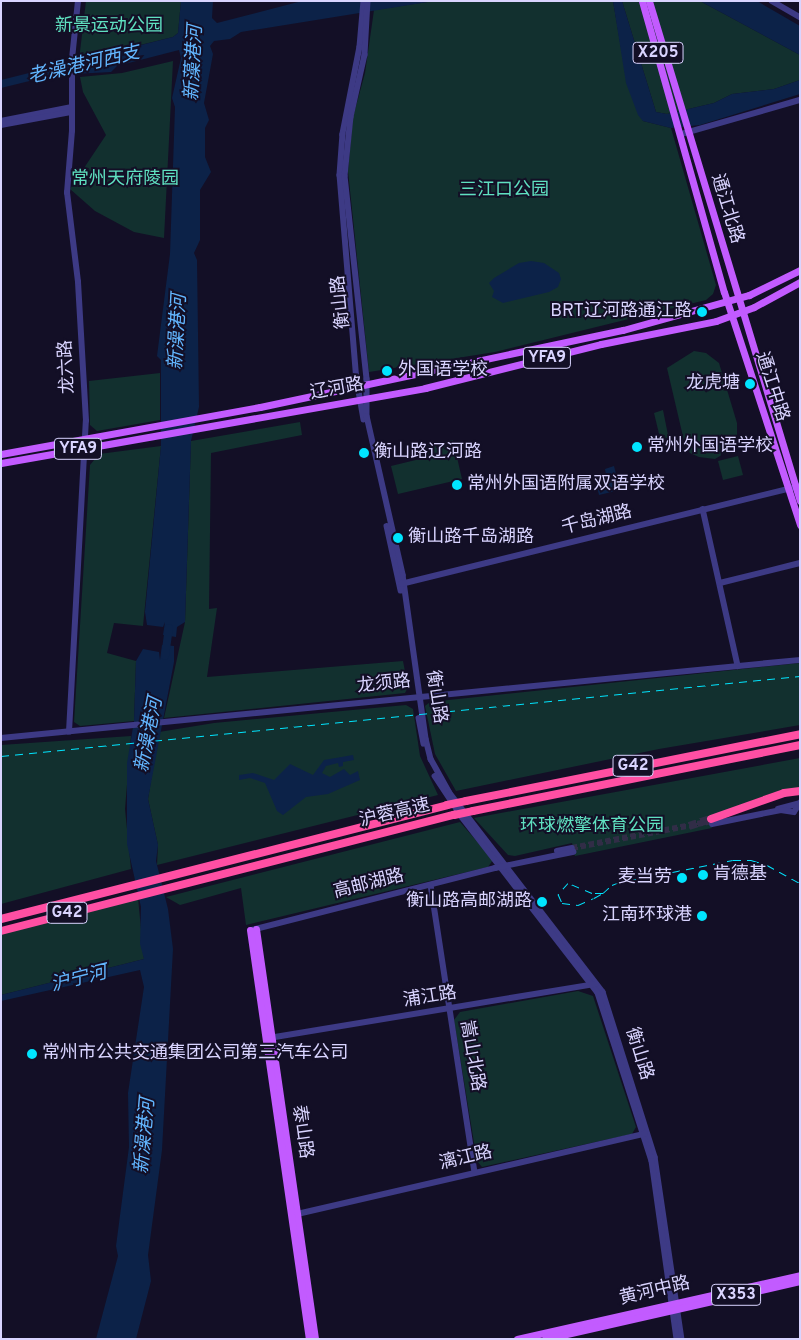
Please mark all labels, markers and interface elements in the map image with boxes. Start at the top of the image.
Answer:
park label: 新景运动公园 [55,16,163,38]
water label: 新藻港河 [182,24,208,102]
road number: X205 [632,40,684,66]
water label: 老澡港河西支 [26,42,142,90]
park label: 常州天府陵园 [71,169,179,191]
street label: 通江北路 [705,171,747,247]
park label: 三江口公园 [459,180,549,202]
street label: 衡山路 [328,274,356,330]
water label: 新澡港河 [166,293,192,371]
place label: BRT辽河路通江路 [550,301,692,323]
marker: BRT辽河路通江路 [696,306,708,318]
street label: 龙六路 [56,339,80,395]
road number: YFA9 [522,344,572,372]
street label: 通江中路 [750,349,792,425]
place label: 外国语学校 [398,360,488,382]
marker: 外国语学校 [380,364,394,378]
place label: 龙虎塘 [686,373,740,395]
street label: 辽河路 [309,375,365,405]
marker: 龙虎塘 [744,378,756,390]
road number: YFA9 [53,436,103,462]
place label: 常州外国语学校 [647,436,773,458]
marker: 常州外国语学校 [631,441,643,453]
place label: 衡山路辽河路 [374,442,482,464]
marker: 衡山路辽河路 [358,447,370,459]
place label: 常州外国语附属双语学校 [467,474,665,496]
marker: 常州外国语附属双语学校 [451,479,463,491]
street label: 千岛湖路 [559,502,635,540]
place label: 衡山路千岛湖路 [408,527,534,549]
marker: 衡山路千岛湖路 [392,532,404,544]
street label: 衡山路 [420,669,450,725]
street label: 龙须路 [356,671,412,699]
water label: 新澡港河 [132,696,168,774]
road number: G42 [612,752,654,779]
street label: 沪蓉高速 [357,795,433,833]
park label: 环球燃擎体育公园 [520,816,664,838]
place label: 肯德基 [713,864,767,886]
street label: 高邮湖路 [331,866,407,904]
place label: 麦当劳 [618,867,672,889]
marker: 肯德基 [697,869,709,881]
marker: 麦当劳 [676,872,688,884]
place label: 衡山路高邮湖路 [406,891,532,913]
marker: 衡山路高邮湖路 [536,896,548,908]
road number: G42 [46,900,88,926]
place label: 江南环球港 [602,905,692,927]
marker: 江南环球港 [696,910,708,922]
water label: 沪宁河 [49,962,109,998]
street label: 浦江路 [402,983,458,1013]
street label: 嵩山北路 [454,1019,488,1093]
street label: 衡山路 [620,1025,656,1083]
place label: 常州市公共交通集团公司第三汽车公司 [42,1043,348,1065]
marker: 常州市公共交通集团公司第三汽车公司 [26,1048,38,1060]
water label: 新澡港河 [131,1097,161,1175]
street label: 泰山路 [287,1104,315,1160]
street label: 漓江路 [437,1142,495,1176]
street label: 黄河中路 [617,1273,693,1311]
road number: X353 [711,1282,761,1308]

